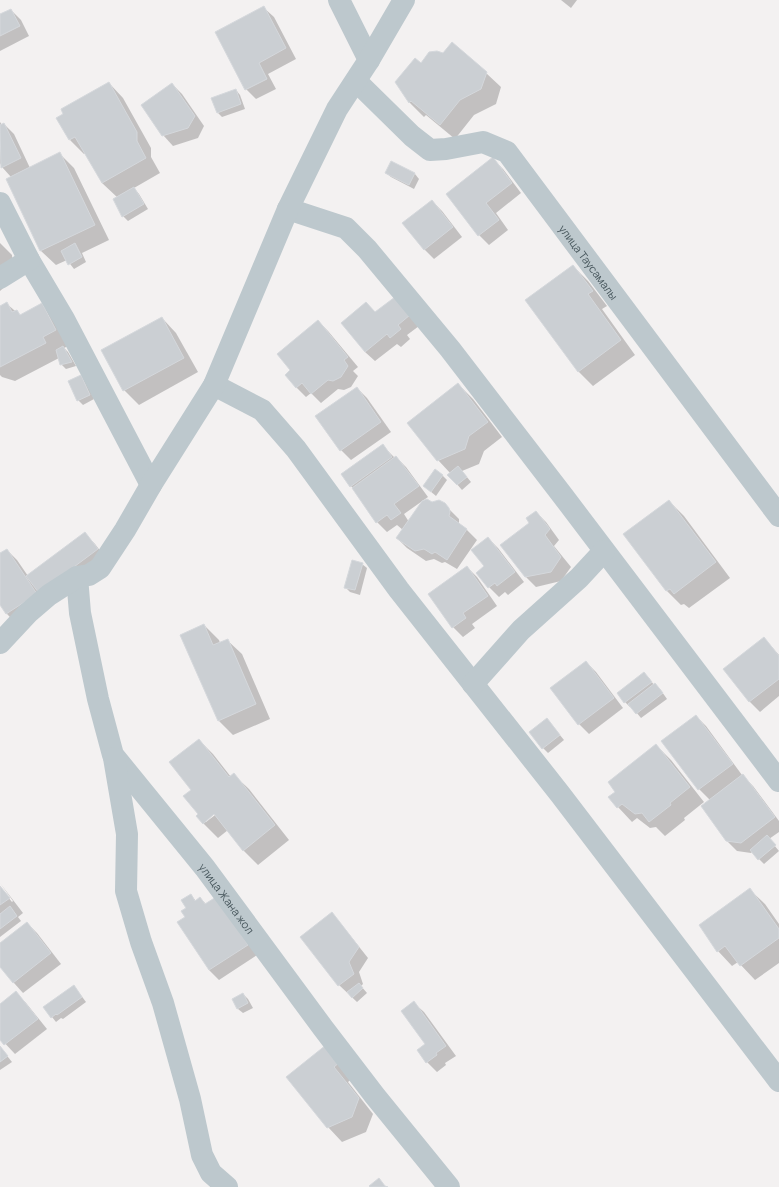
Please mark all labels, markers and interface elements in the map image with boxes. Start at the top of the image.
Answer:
street label: улица Таусамалы [556,221,622,302]
street label: улица Жана жол [196,859,258,936]

